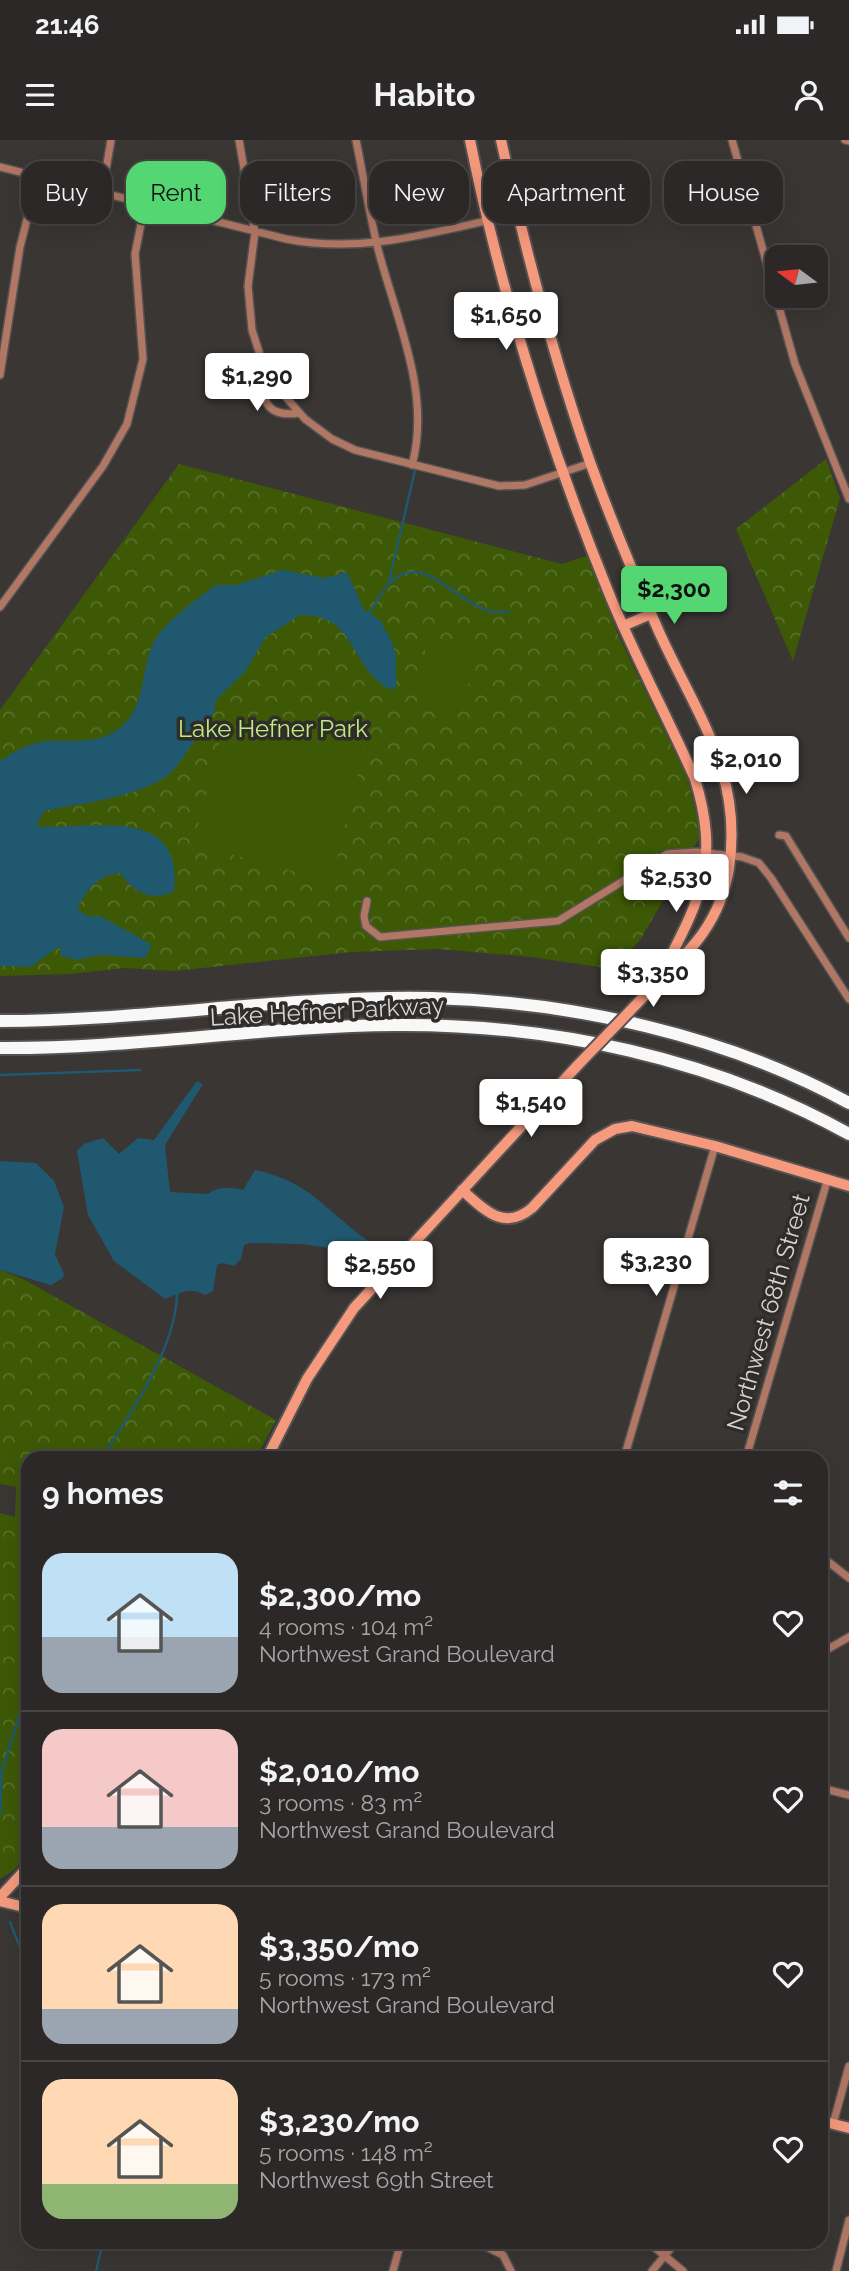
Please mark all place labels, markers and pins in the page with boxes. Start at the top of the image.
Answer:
pin: $1,650 [449,292,563,352]
pin: $1,290 [200,354,314,413]
pin: $2,300 [617,566,731,626]
pin: $2,010 [689,736,803,796]
pin: $2,530 [619,854,733,914]
pin: $3,350 [596,950,710,1009]
pin: $1,540 [474,1080,588,1139]
pin: $3,230 [599,1238,713,1298]
pin: $2,550 [323,1242,437,1301]

